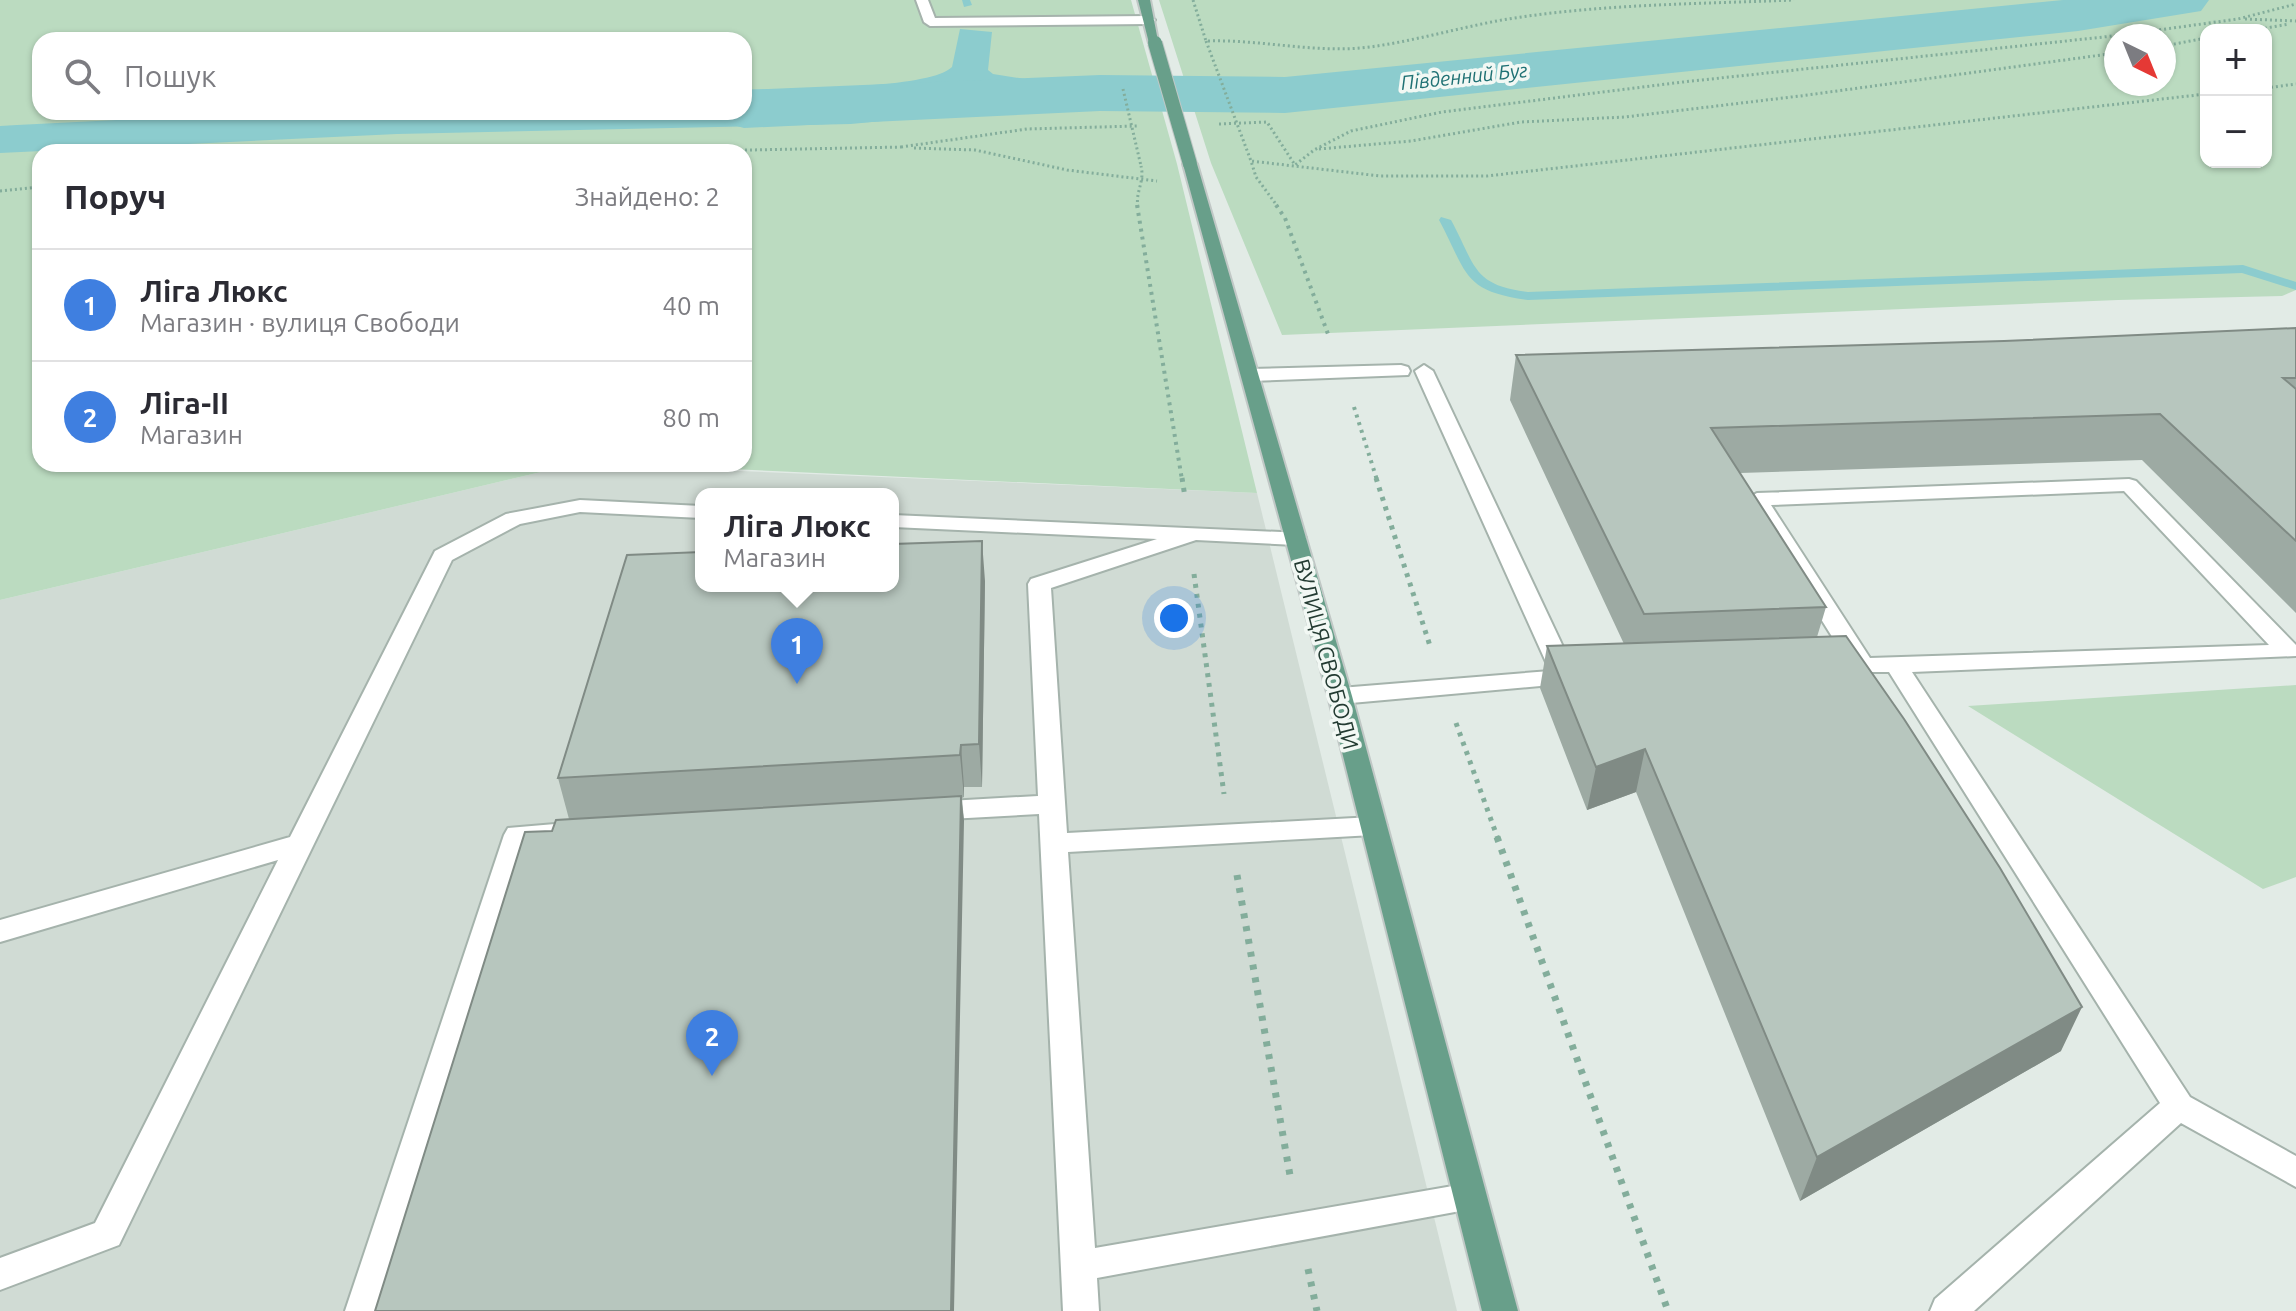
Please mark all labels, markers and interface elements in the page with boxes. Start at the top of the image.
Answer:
north arrow [2104,24,2176,96]
map controls [2200,24,2272,168]
button: + [2200,24,2272,96]
search box [32,32,752,120]
icon: search [60,54,104,98]
water label: Південний Буг [1400,58,1528,94]
text: Пошук [124,59,217,93]
button: − [2200,96,2272,168]
text: Поруч [64,177,166,215]
text: Знайдено: 2 [575,182,720,211]
text: Ліга Люкс [140,274,288,308]
text: 1 [83,291,97,320]
text: 40 m [662,291,720,320]
text: Магазин · вулиця Свободи [140,308,460,337]
text: Ліга-II [140,386,229,420]
text: 2 [83,403,97,432]
text: 80 m [662,403,720,432]
text: Магазин [140,420,243,449]
popup [695,488,899,592]
text: Ліга Люкс [723,509,871,543]
text: Магазин [723,543,826,572]
street label: ВУЛИЦЯ СВОБОДИ [1290,556,1364,752]
your location [1154,598,1194,638]
pin: 1 [771,618,823,684]
pin: 2 [686,1010,738,1076]

